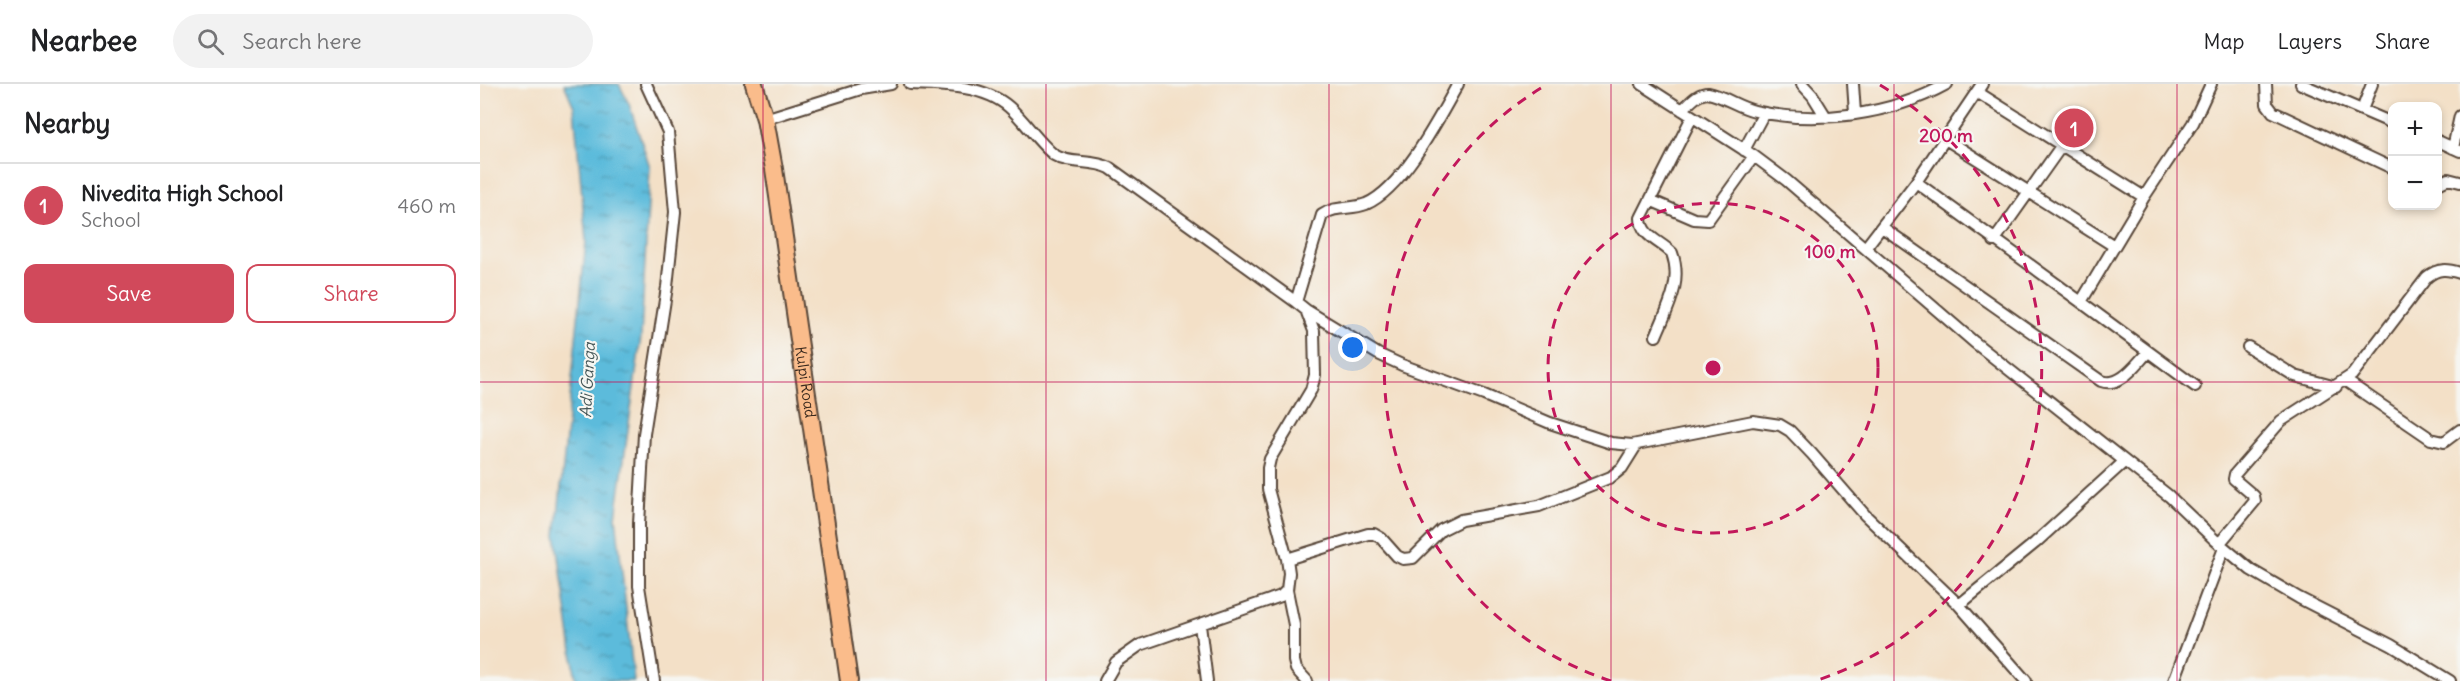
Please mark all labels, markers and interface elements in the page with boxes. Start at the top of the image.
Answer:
search box [173,14,593,68]
text: Nearbee [30,23,137,59]
icon: search [194,25,227,58]
text: Search here [242,27,362,55]
text: Map [2204,28,2244,55]
text: Layers [2277,28,2342,55]
text: Share [2375,28,2430,55]
map controls [2388,102,2442,210]
button: + [2388,102,2442,156]
pin: 1 [2054,106,2094,150]
text: Nearby [24,107,110,140]
text: 200 m [1919,124,1973,147]
button: − [2388,156,2442,210]
text: Nivedita High School [81,179,283,207]
text: 1 [40,193,47,218]
text: 460 m [397,193,456,218]
text: School [81,207,141,232]
text: 100 m [1805,240,1856,263]
button: Save [24,264,234,323]
button: Share [246,264,456,323]
your location [1338,333,1367,362]
water label: Adi Ganga [575,341,599,418]
street label: Kulpi Road [791,345,820,419]
centre of rings [1703,358,1723,378]

